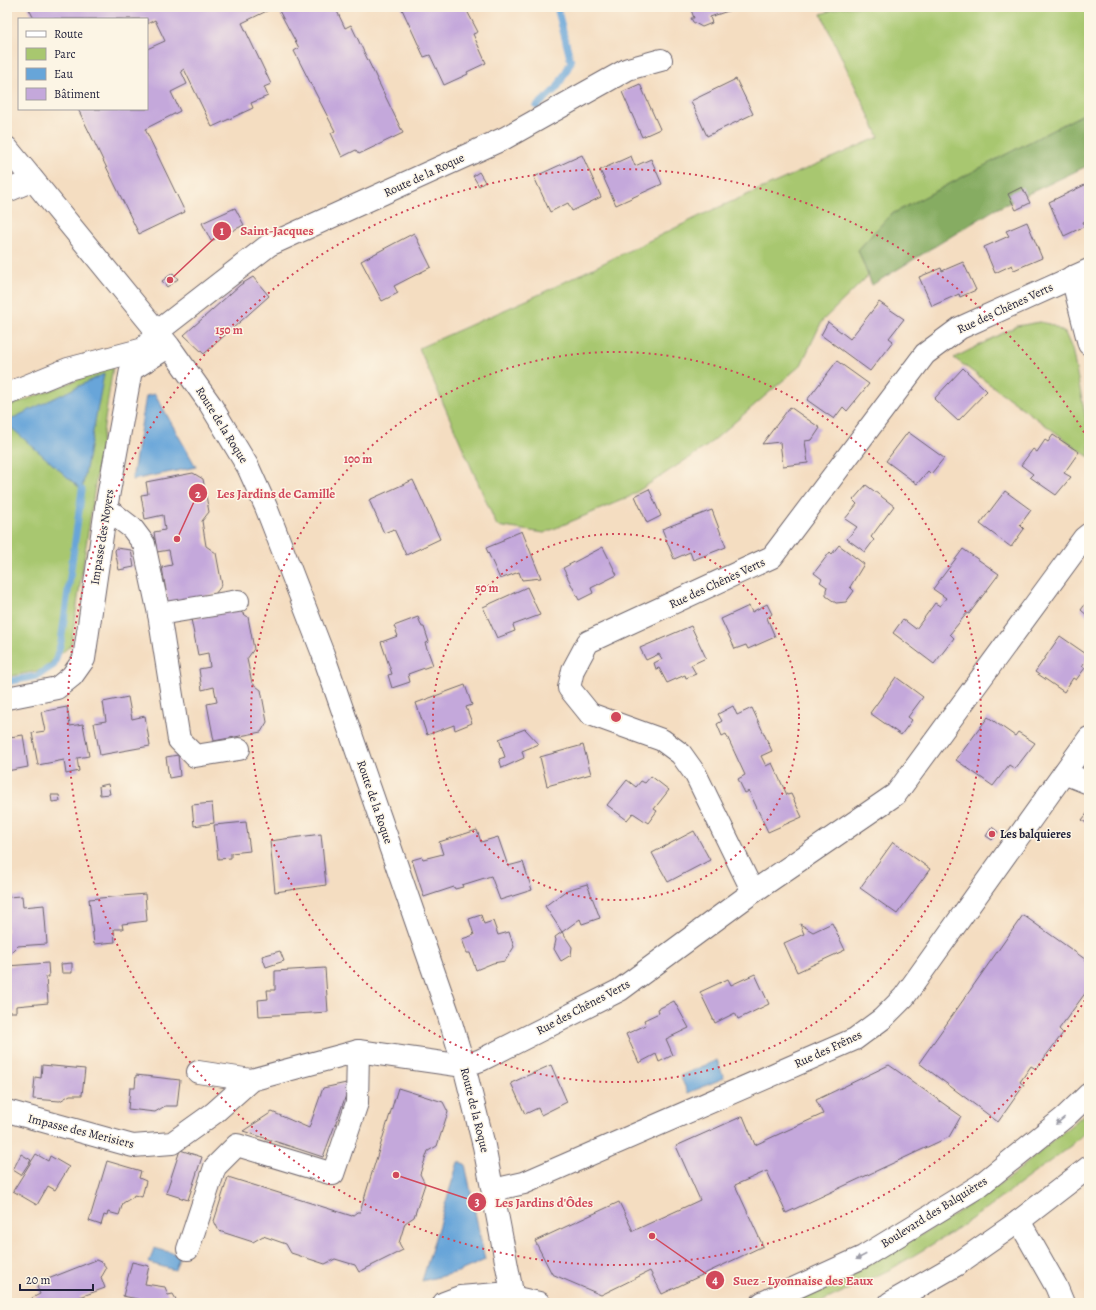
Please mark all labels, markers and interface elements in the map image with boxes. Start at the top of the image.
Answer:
legend [18,18,148,110]
text: Route [54,26,83,42]
text: Parc [54,46,76,62]
text: Eau [54,66,73,82]
text: Bâtiment [54,86,100,102]
street label: Route de la Roque [381,149,467,201]
callout: Saint-Jacques [212,218,322,243]
text: Saint-Jacques [240,222,314,239]
text: 1 [220,223,225,239]
street label: Rue des Chênes Verts [955,279,1056,337]
text: 150 m [215,322,243,338]
street label: Route de la Roque [192,384,252,466]
text: 100 m [344,451,372,467]
callout: Les Jardins de Camille [188,481,343,506]
text: Les Jardins de Camille [217,485,335,502]
text: 2 [195,486,201,502]
street label: Impasse des Noyers [87,488,117,586]
street label: Rue des Chênes Verts [667,554,768,612]
text: 50 m [475,580,499,596]
centre of rings [609,710,623,724]
street label: Route de la Roque [353,758,397,846]
place label: Les balquieres [1000,826,1071,842]
marker: Les balquieres [987,829,997,839]
street label: Rue des Chênes Verts [533,975,633,1038]
street label: Rue des Frênes [792,1026,865,1072]
street label: Route de la Roque [457,1066,493,1154]
street label: Impasse des Merisiers [26,1110,136,1152]
one-way arrow [1055,1116,1066,1125]
street label: Boulevard des Balquières [878,1173,990,1251]
callout: Les Jardins d'Ôdes [467,1189,601,1214]
text: 3 [474,1194,480,1210]
text: Les Jardins d'Ôdes [495,1194,593,1211]
one-way arrow [856,1254,867,1260]
scale bar [20,1266,93,1292]
callout: Suez - Lyonnaise des Eaux [705,1268,881,1293]
text: 20 m [26,1272,50,1288]
text: 4 [712,1272,718,1288]
text: Suez - Lyonnaise des Eaux [733,1272,874,1289]

